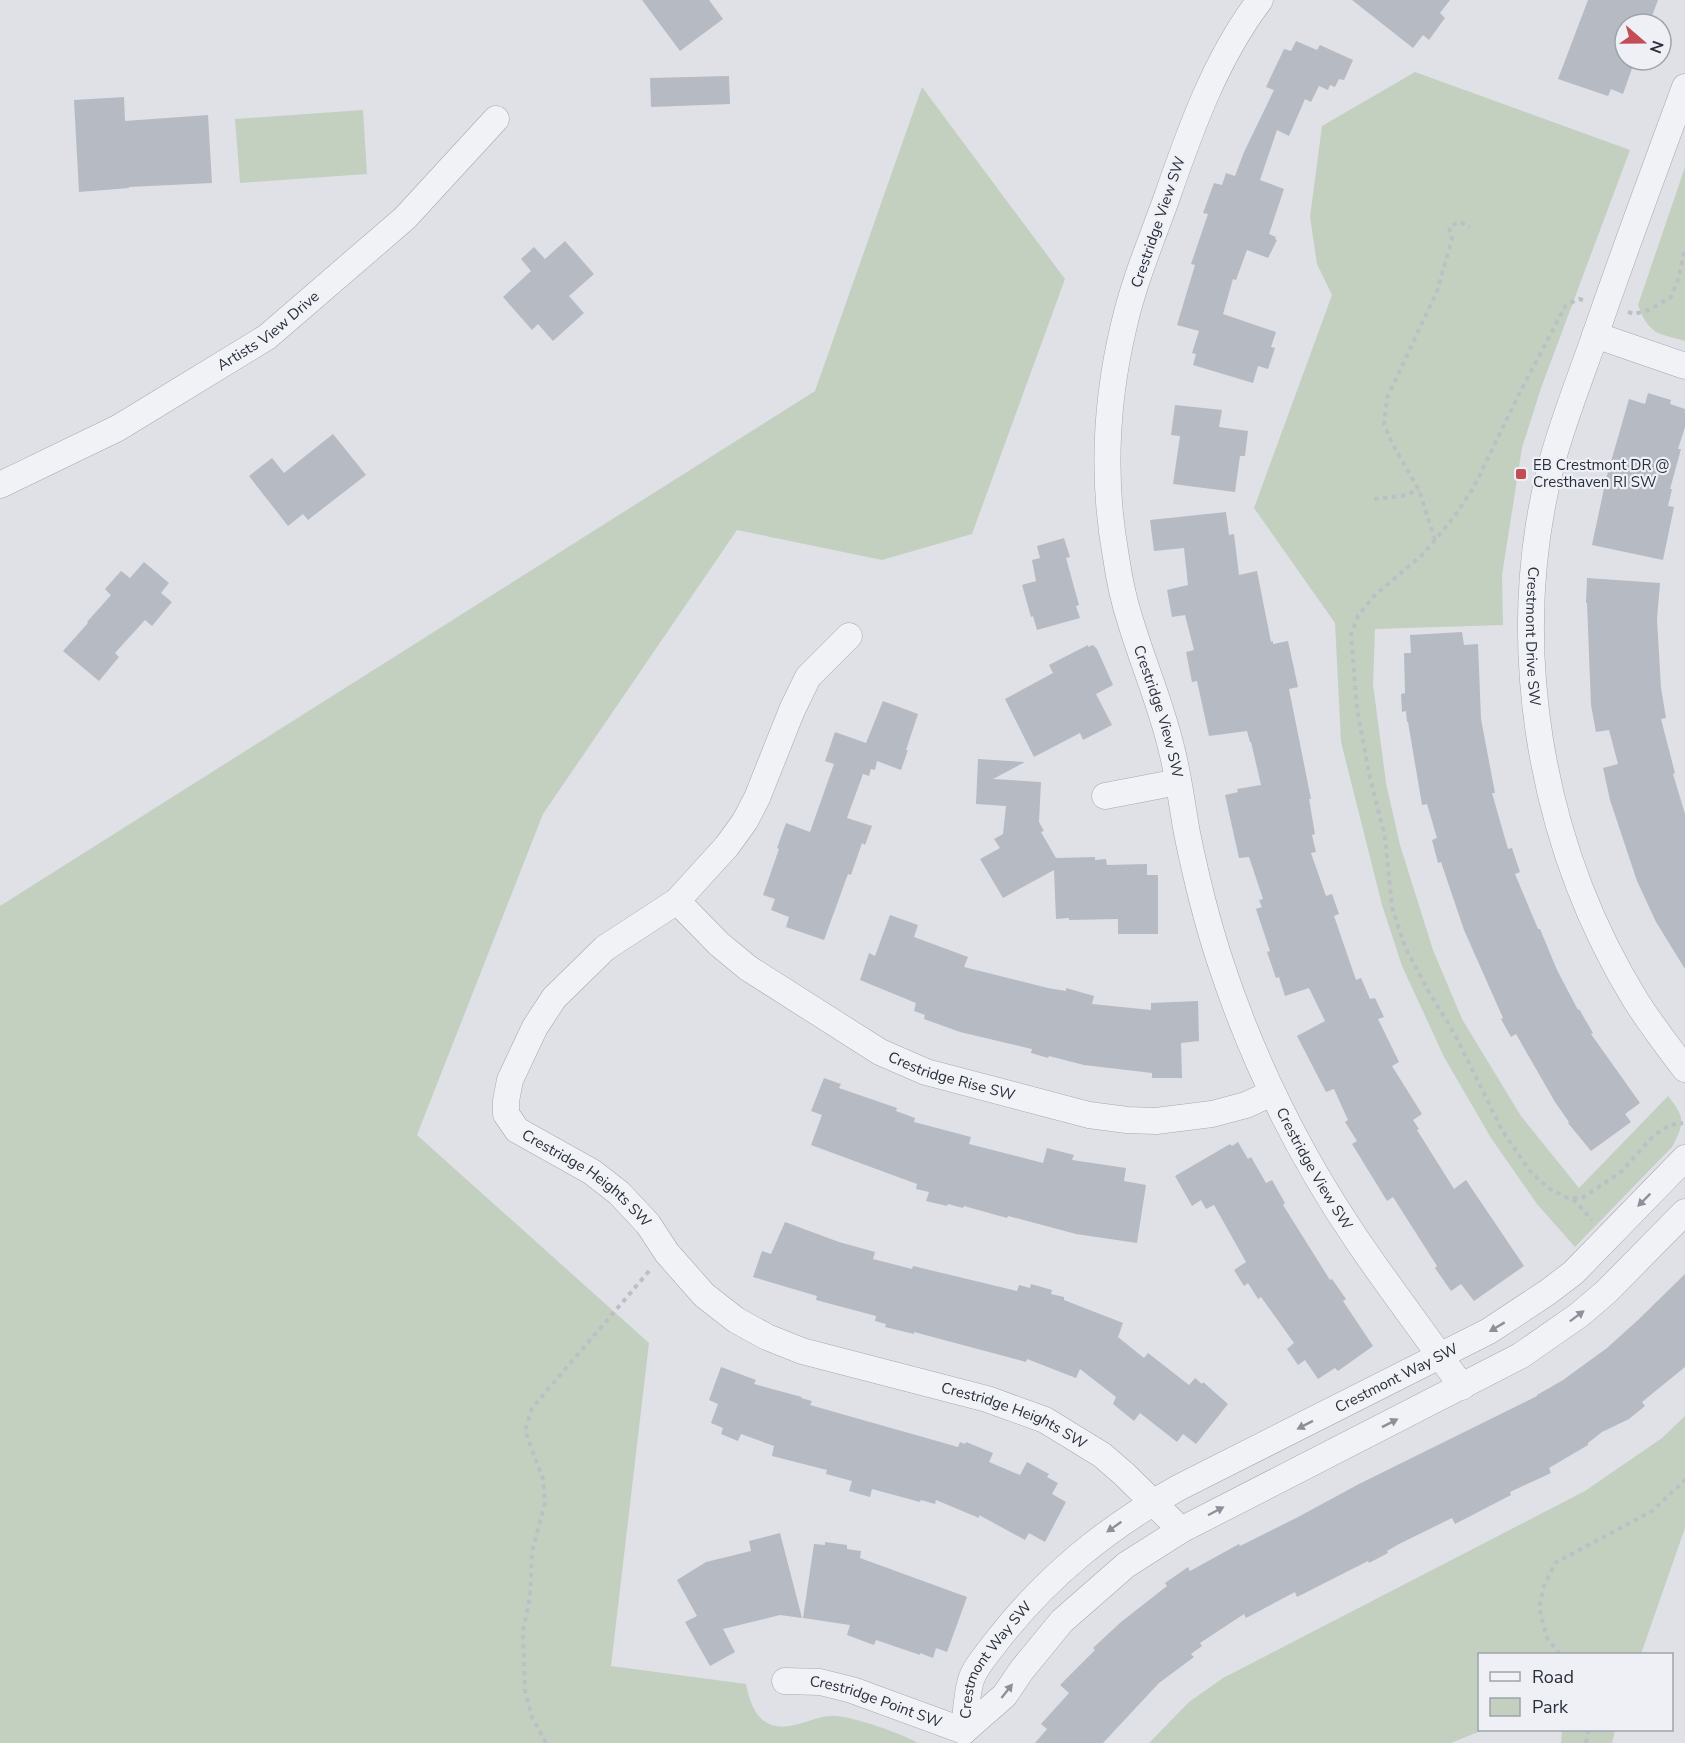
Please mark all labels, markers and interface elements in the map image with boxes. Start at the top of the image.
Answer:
north arrow [1613,12,1673,72]
text: N [1644,37,1669,56]
street label: Crestridge View SW [1126,153,1190,290]
street label: Artists View Drive [213,286,323,375]
place label: EB Crestmont DR @ Cresthaven RI SW [1533,455,1670,492]
marker: EB Crestmont DR @ Cresthaven RI SW [1514,467,1528,481]
street label: Crestmont Drive SW [1521,566,1545,707]
street label: Crestridge View SW [1129,642,1188,780]
street label: Crestridge Rise SW [885,1047,1018,1105]
street label: Crestridge View SW [1272,1104,1358,1234]
street label: Crestridge Heights SW [518,1125,656,1232]
one-way arrow [1637,1192,1651,1206]
one-way arrow [1569,1311,1584,1323]
one-way arrow [1489,1321,1505,1332]
street label: Crestmont Way SW [1332,1338,1462,1417]
street label: Crestridge Heights SW [939,1378,1091,1454]
one-way arrow [1381,1419,1398,1428]
one-way arrow [1296,1420,1313,1430]
one-way arrow [1207,1507,1225,1517]
one-way arrow [1107,1521,1123,1533]
street label: Crestmont Way SW [955,1596,1036,1720]
legend [1478,1653,1673,1731]
text: Road [1532,1665,1574,1689]
street label: Crestridge Point SW [810,1672,945,1732]
one-way arrow [1000,1683,1013,1699]
text: Park [1532,1695,1569,1719]

